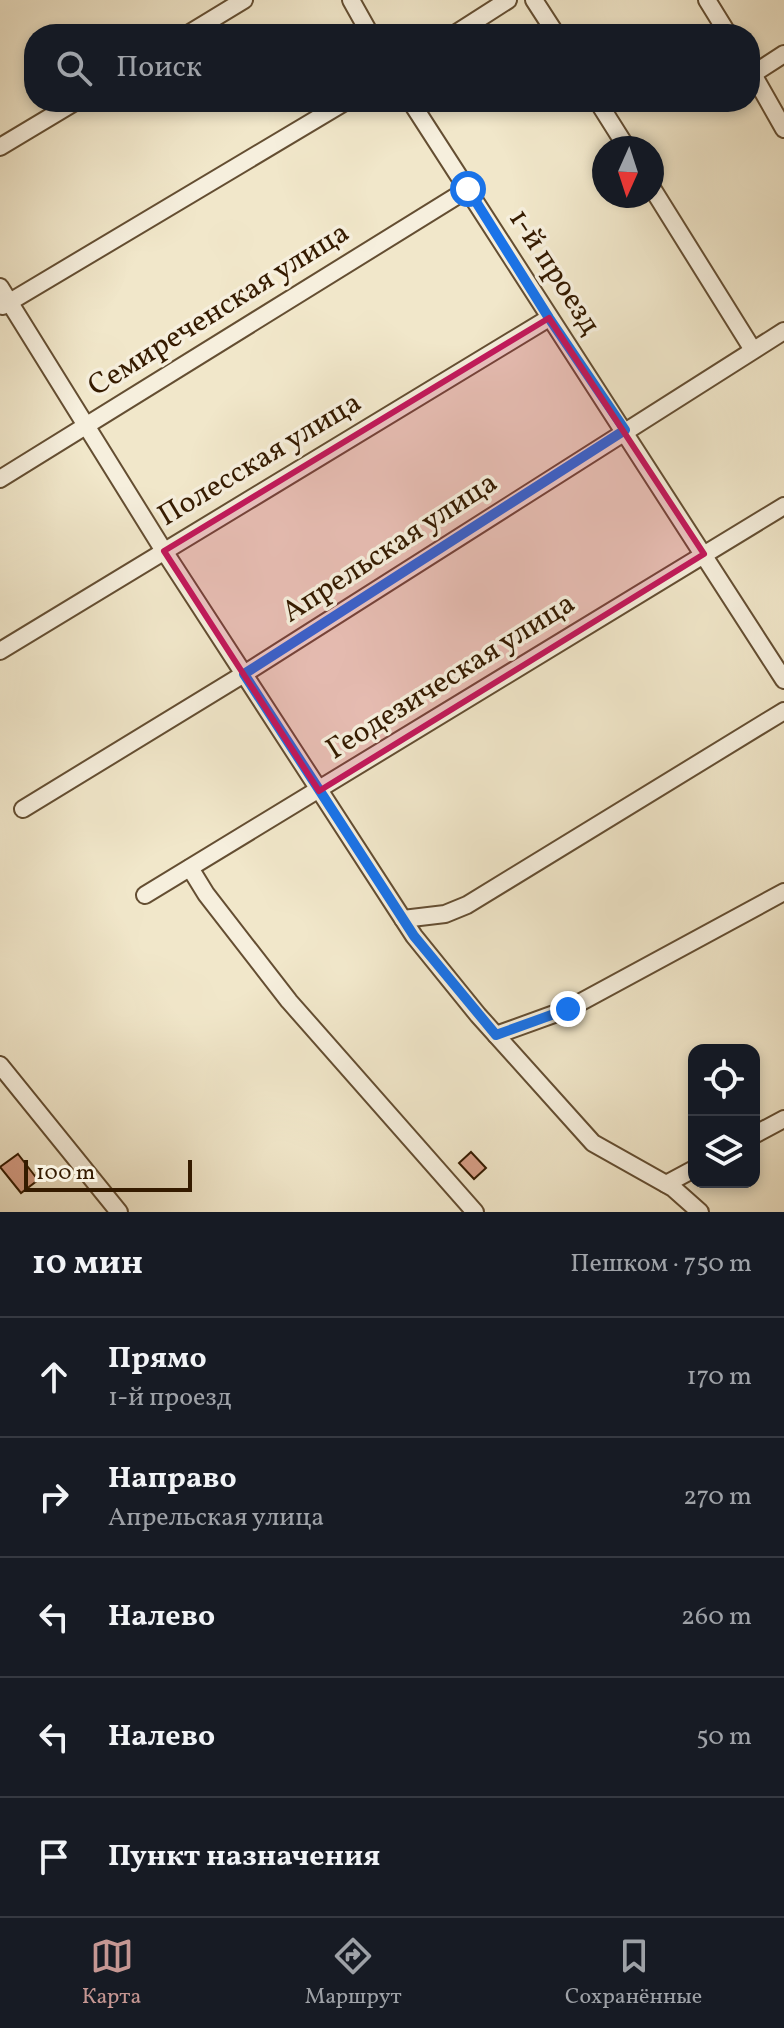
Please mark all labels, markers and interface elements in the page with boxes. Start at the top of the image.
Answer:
search box [24,24,760,112]
icon: search [52,46,96,90]
text: Поиск [116,47,202,89]
north arrow [592,136,664,208]
route start [450,171,486,207]
street label: 1-й проезд [498,201,610,343]
street label: Семиреченская улица [80,212,358,408]
street label: Полесская улица [150,383,370,537]
street label: Апрельская улица [274,462,506,634]
street label: Геодезическая улица [318,583,584,771]
route end [550,991,586,1027]
map controls [688,1044,760,1188]
button: locate [688,1044,760,1116]
button: layers [688,1116,760,1188]
scale bar [24,1156,192,1192]
text: 100 m [36,1158,95,1189]
text: 10 мин [32,1241,143,1288]
text: Пешком · 750 m [570,1246,752,1282]
text: Прямо [108,1338,207,1380]
icon: ahead [32,1355,76,1399]
text: 170 m [687,1359,752,1395]
text: 1-й проезд [108,1380,231,1416]
text: Направо [108,1458,237,1500]
icon: right [32,1475,76,1519]
text: 270 m [683,1479,752,1515]
text: Апрельская улица [108,1500,324,1536]
icon: left [32,1595,76,1639]
text: Налево [108,1596,215,1638]
text: 260 m [681,1599,752,1635]
icon: left [32,1715,76,1759]
text: Налево [108,1716,215,1758]
text: 50 m [696,1719,752,1755]
icon: arrive [32,1835,76,1879]
text: Пункт назначения [108,1836,380,1878]
tab: Карта [82,1934,141,2013]
tab: Маршрут [305,1934,402,2013]
tab: Сохранённые [565,1934,702,2013]

